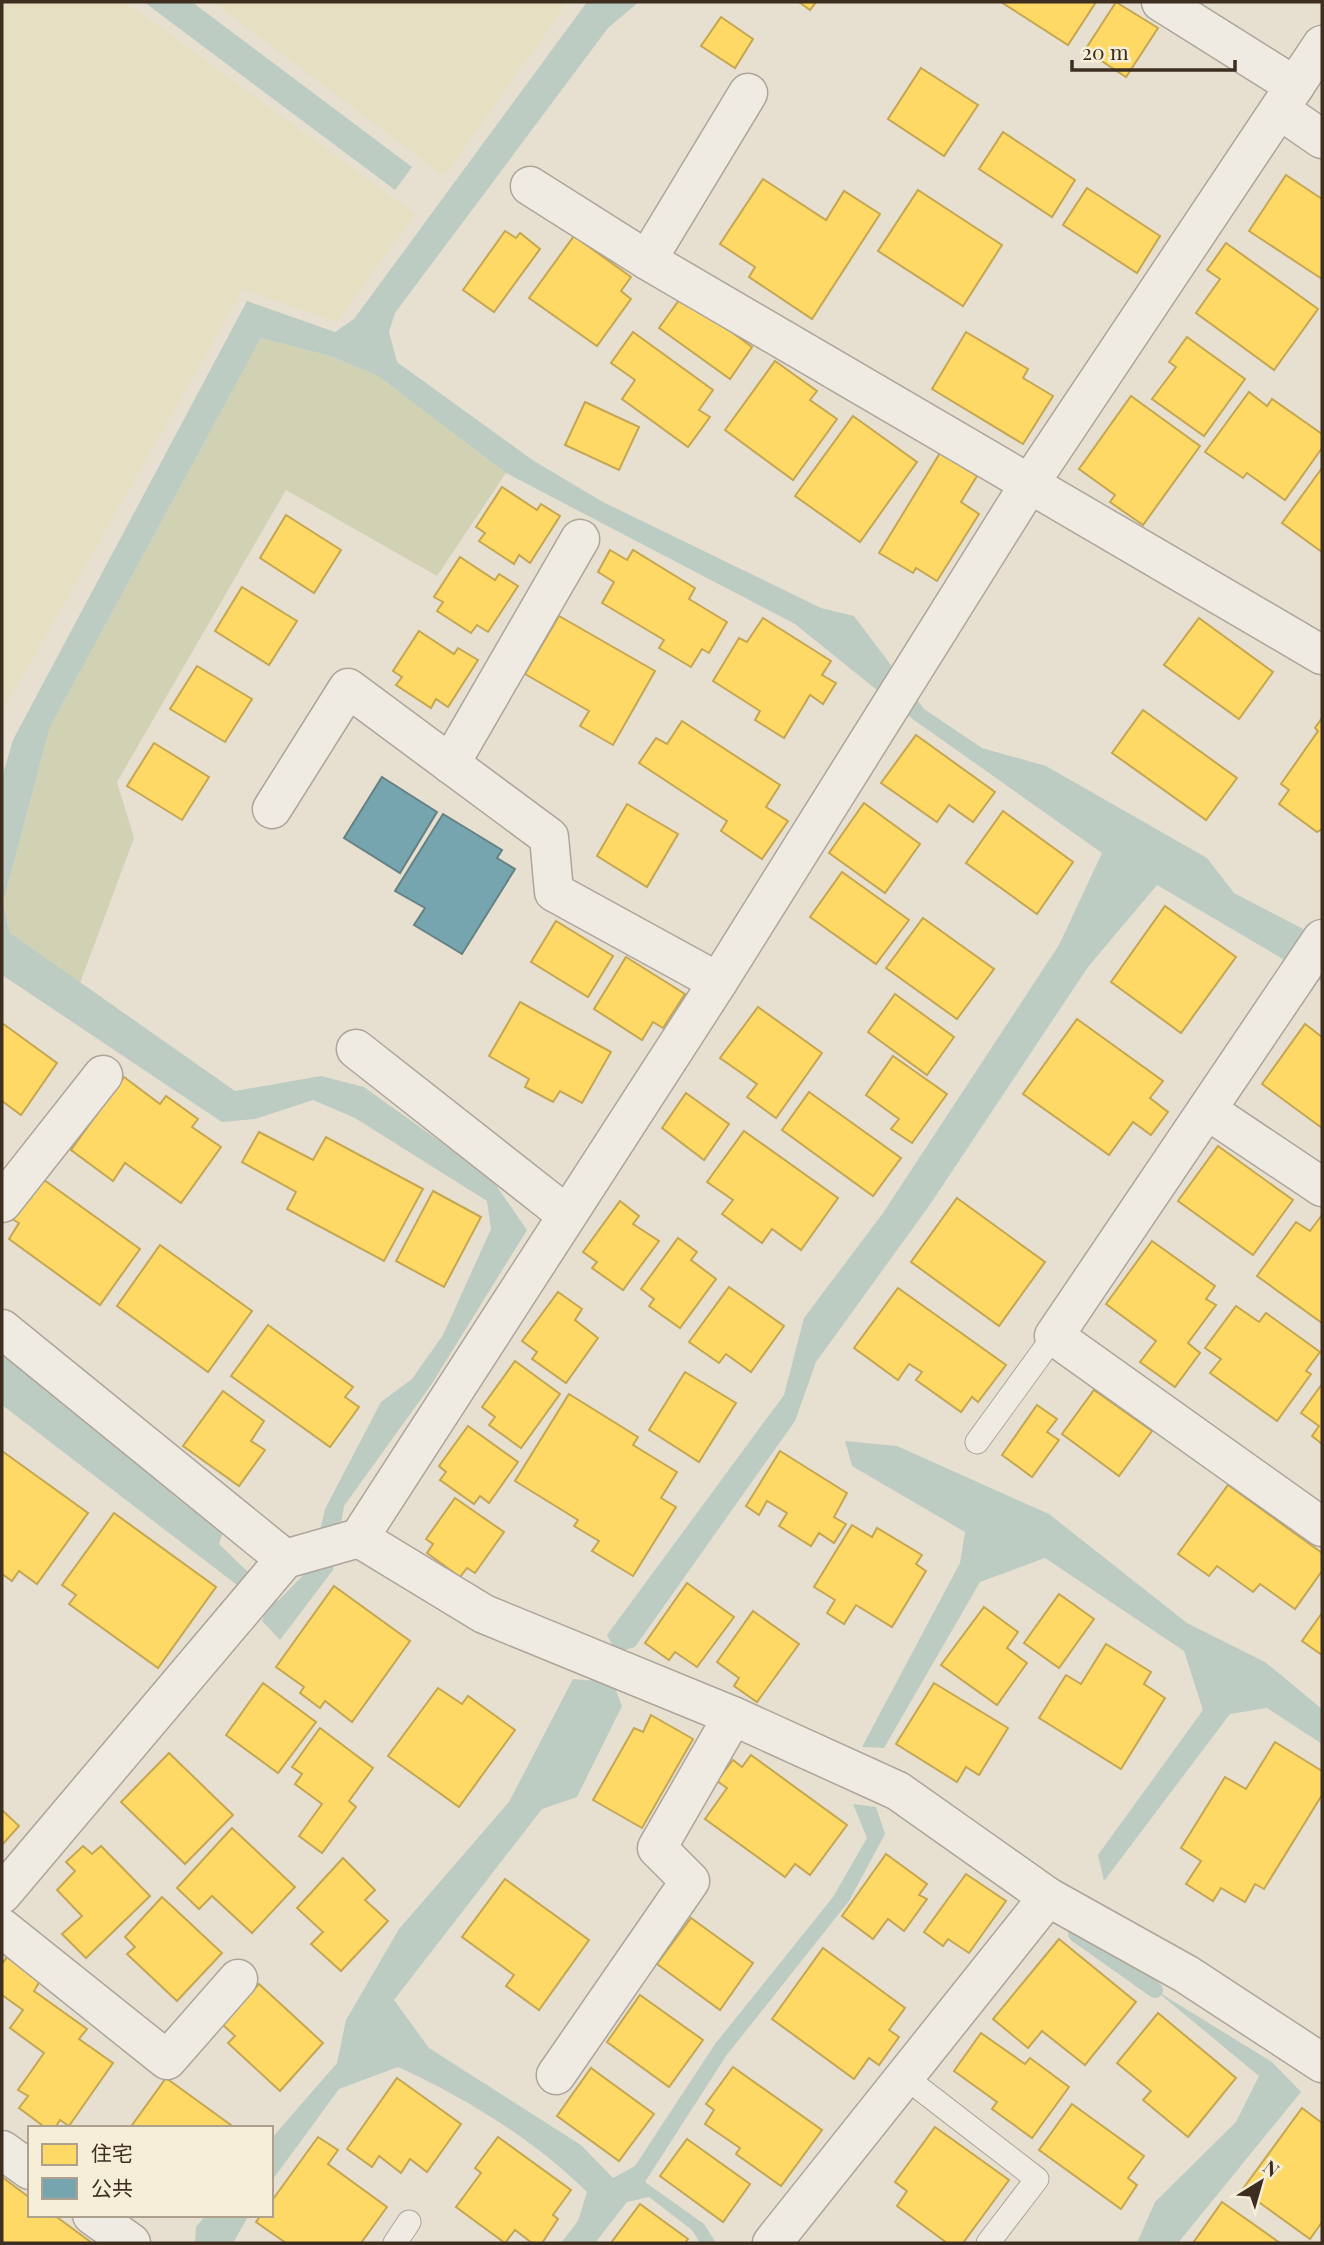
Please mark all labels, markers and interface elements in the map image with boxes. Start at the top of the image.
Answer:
scale bar [1072,28,1235,72]
text: 20 m [1082,37,1129,65]
legend [28,2126,273,2217]
text: 住宅 [91,2138,133,2166]
north arrow [1226,2147,1296,2217]
text: N [1259,2153,1285,2182]
text: 公共 [91,2173,133,2201]

